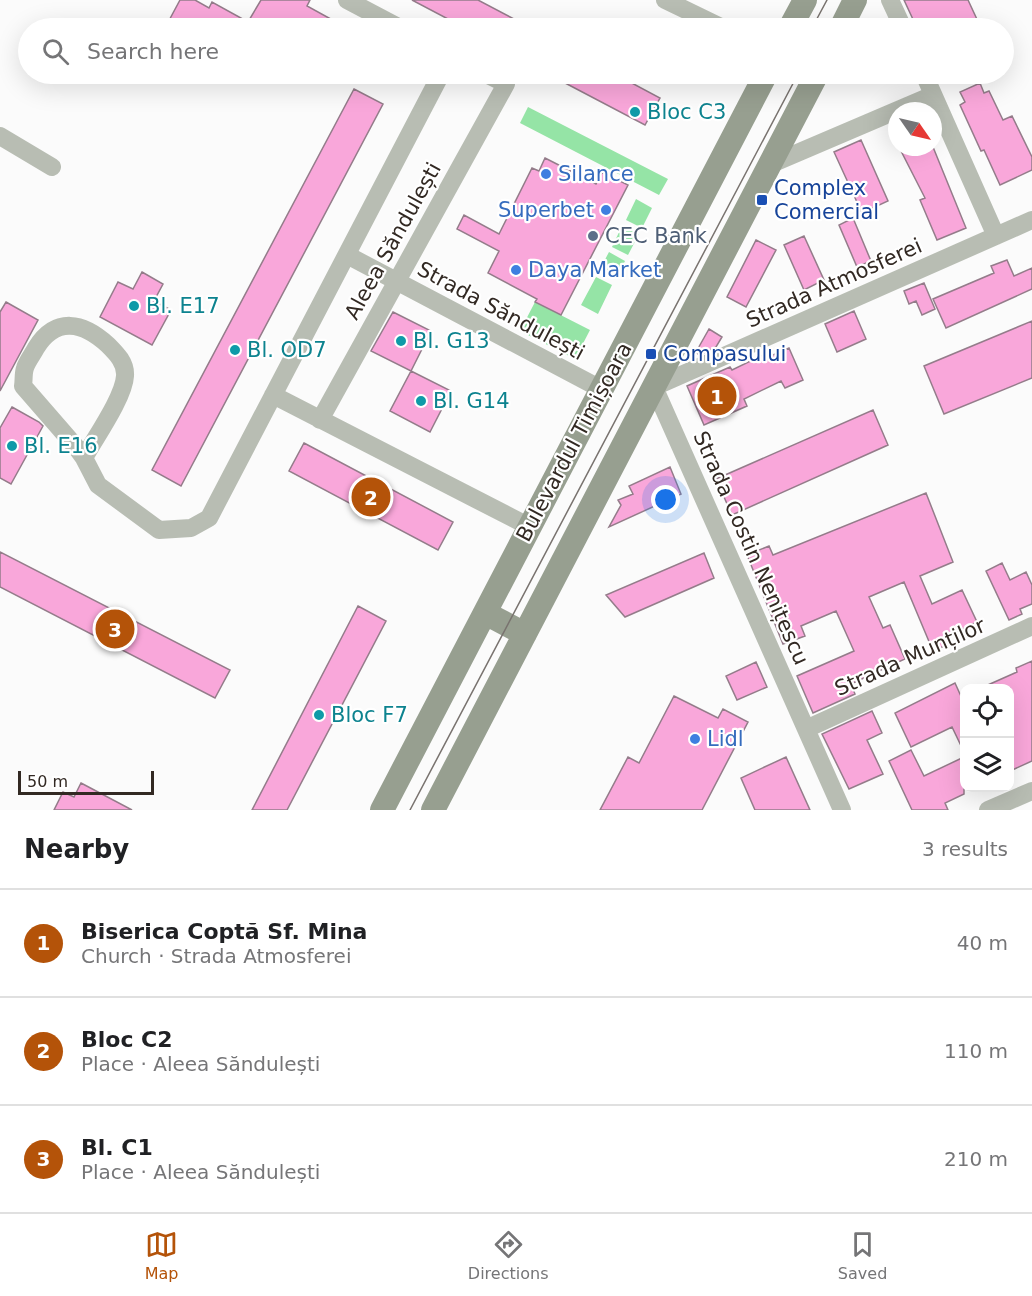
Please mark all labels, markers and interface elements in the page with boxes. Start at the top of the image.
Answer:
search box [18,18,1014,84]
icon: search [39,35,72,68]
text: Search here [87,39,219,64]
place label: Bloc C3 [647,100,726,124]
north arrow [888,102,942,156]
marker: Bloc C3 [628,105,642,119]
street label: Aleea Săndulești [340,158,446,324]
place label: Silance [558,162,634,186]
marker: Silance [539,167,553,181]
place label: Complex Comercial [774,176,879,224]
marker: Complex Comercial [755,193,769,207]
place label: Superbet [498,198,594,222]
marker: Superbet [599,203,613,217]
place label: CEC Bank [605,224,708,248]
marker: CEC Bank [586,229,600,243]
street label: Strada Atmosferei [742,233,926,333]
street label: Strada Săndulești [413,257,589,365]
place label: Daya Market [528,258,661,282]
marker: Daya Market [509,263,523,277]
place label: Bl. E17 [146,294,220,318]
marker: Bl. E17 [127,299,141,313]
place label: Bl. G13 [413,329,490,353]
marker: Bl. G13 [394,334,408,348]
place label: Bl. OD7 [247,338,327,362]
street label: Bulevardul Timișoara [511,339,637,545]
place label: Compasului [663,342,786,366]
marker: Bl. OD7 [228,343,242,357]
marker: Compasului [644,347,658,361]
pin: 1 [698,374,736,418]
place label: Bl. G14 [433,389,510,413]
marker: Bl. G14 [414,394,428,408]
street label: Strada Costin Nenițescu [689,427,813,669]
place label: Bl. E16 [24,434,98,458]
marker: Bl. E16 [5,439,19,453]
pin: 2 [352,474,391,520]
your location [651,485,680,514]
pin: 3 [96,606,134,652]
street label: Strada Munților [831,613,989,701]
map controls [960,684,1014,792]
button: locate [960,684,1014,738]
place label: Bloc F7 [331,703,408,727]
marker: Bloc F7 [312,708,326,722]
place label: Lidl [707,727,744,751]
marker: Lidl [688,732,702,746]
button: layers [960,738,1014,792]
scale bar [18,768,154,796]
text: 50 m [27,772,68,791]
text: Nearby [24,834,129,864]
text: 3 results [922,837,1008,861]
text: Biserica Coptă Sf. Mina [81,919,367,944]
text: 1 [37,931,50,955]
text: 40 m [957,931,1008,955]
text: Church · Strada Atmosferei [81,944,351,968]
text: Bloc C2 [81,1027,173,1052]
text: 2 [37,1039,50,1063]
text: 110 m [944,1039,1008,1063]
text: Place · Aleea Săndulești [81,1052,320,1076]
text: Bl. C1 [81,1135,153,1160]
text: 3 [37,1147,50,1171]
text: 210 m [944,1147,1008,1171]
text: Place · Aleea Săndulești [81,1160,320,1184]
tab: Map [145,1228,178,1283]
tab: Directions [468,1228,548,1283]
tab: Saved [838,1228,887,1283]

